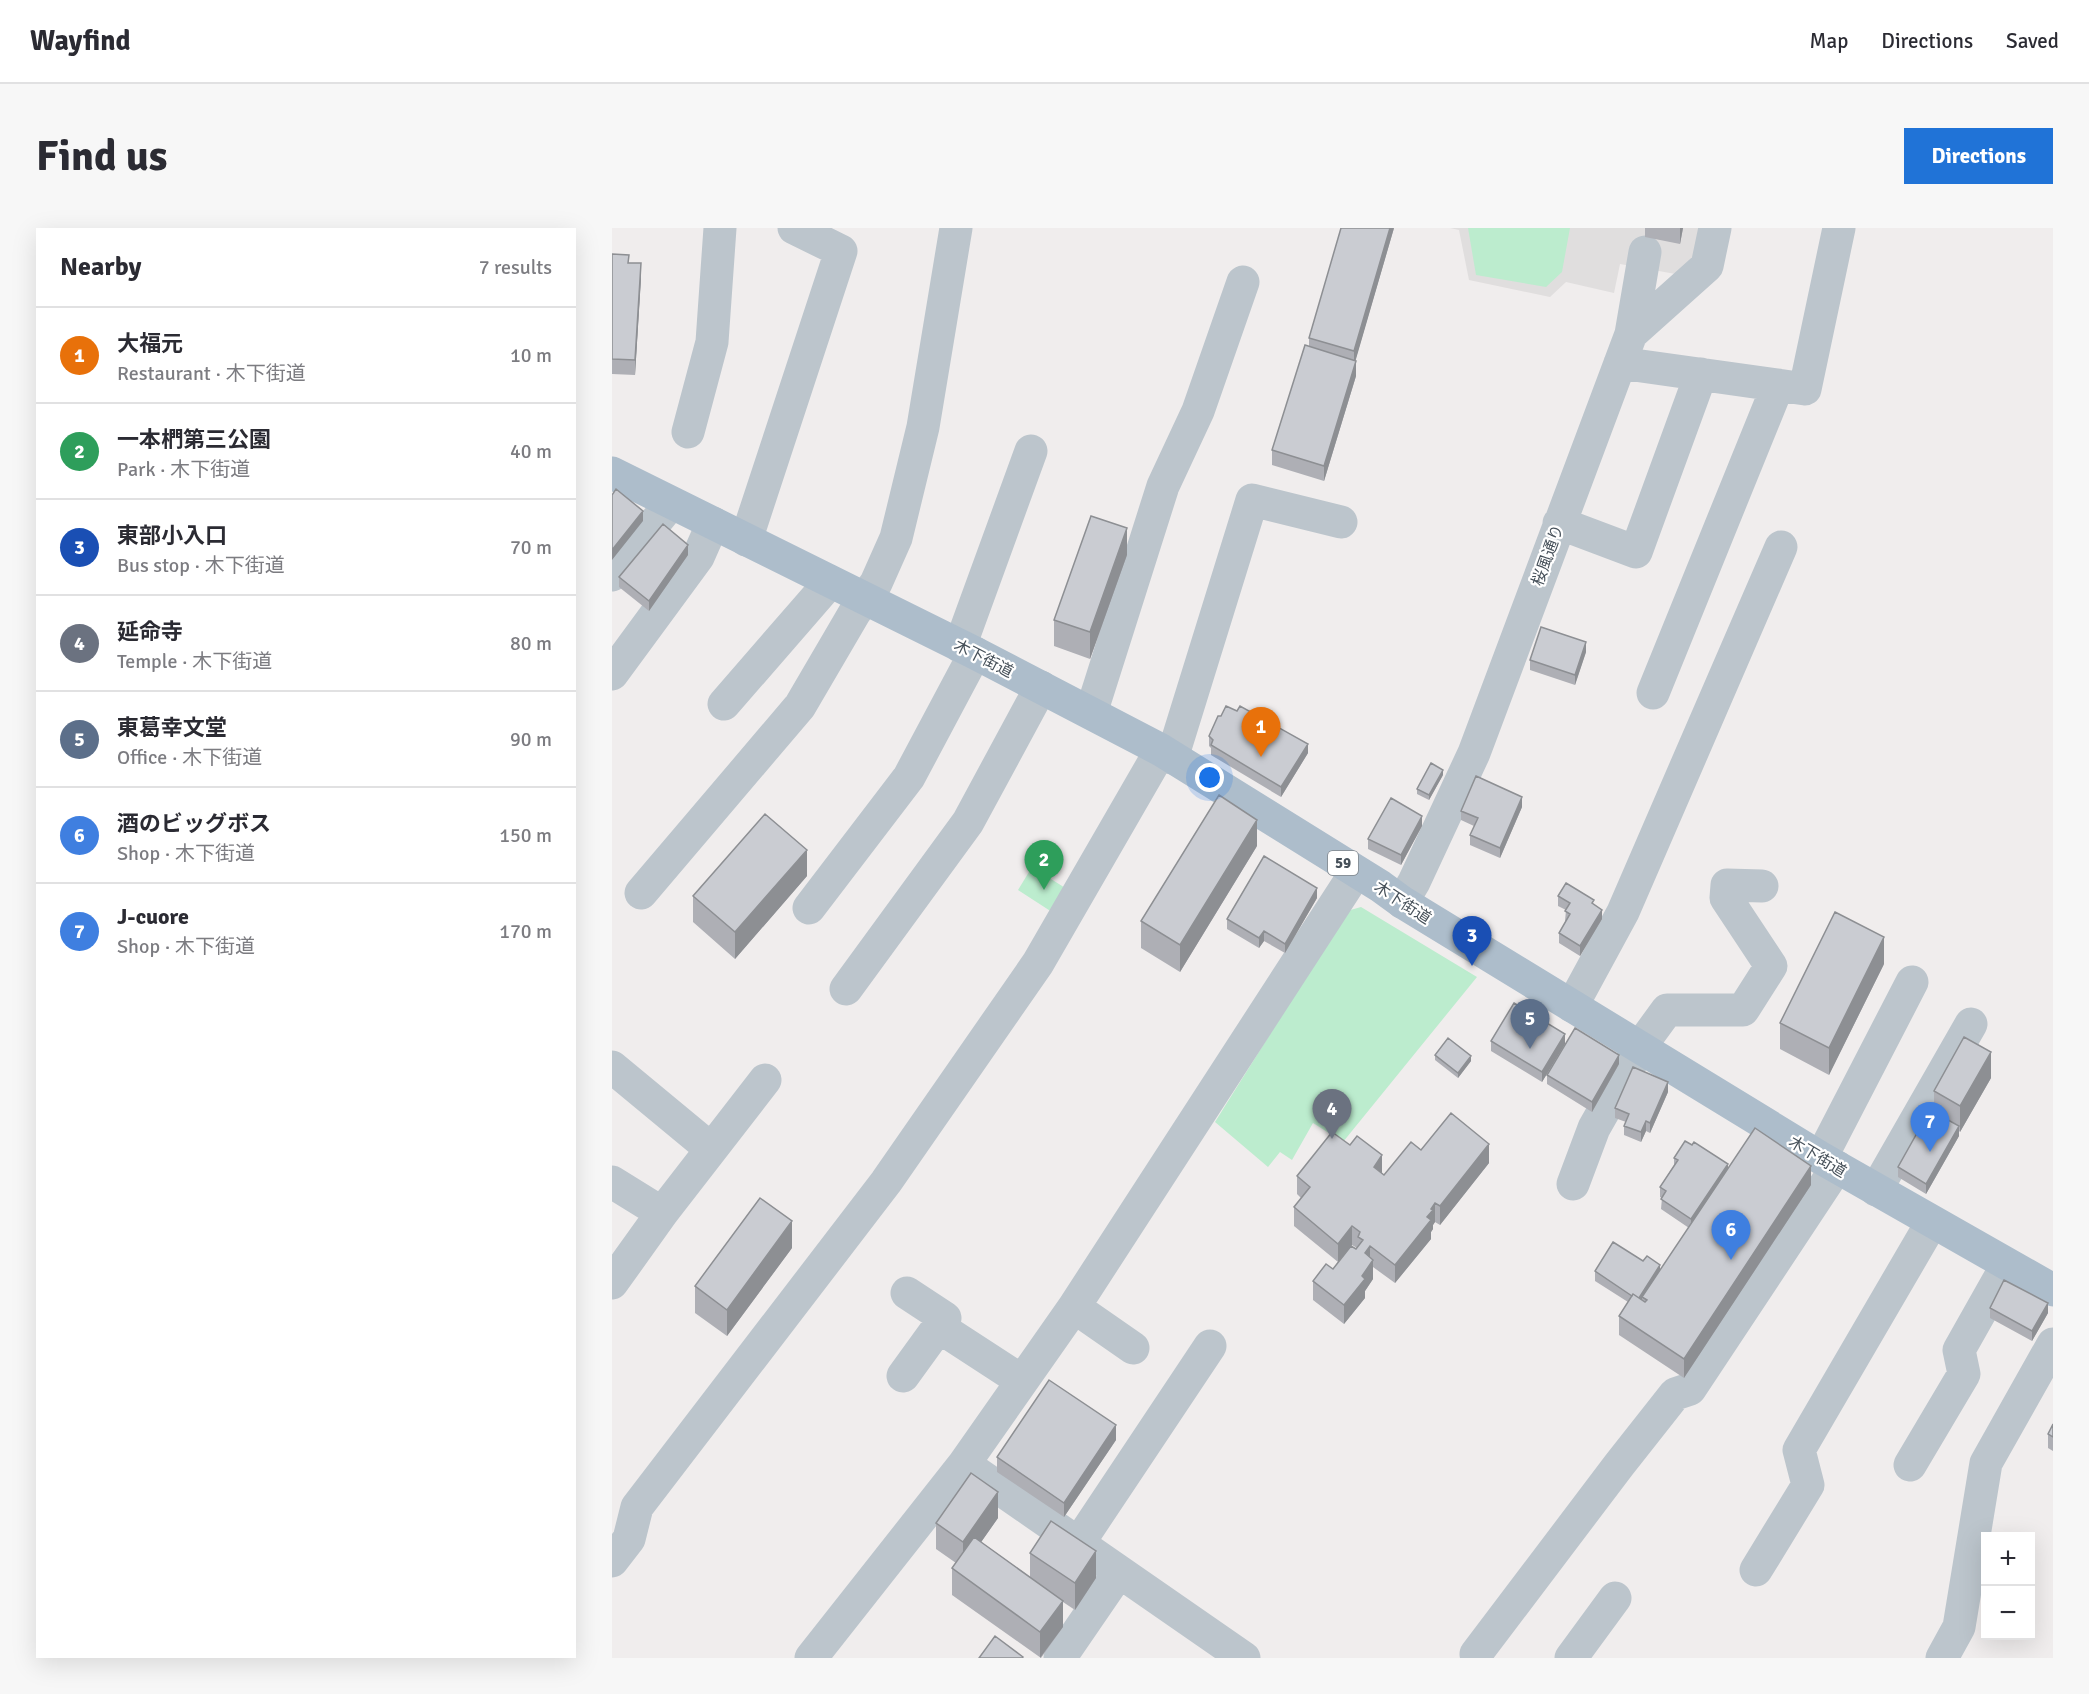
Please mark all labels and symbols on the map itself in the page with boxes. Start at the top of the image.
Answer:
street label: 桜風通り [1528,522,1568,589]
street label: 木下街道 [950,635,1017,682]
pin: 1 [1242,708,1280,757]
your location [1195,763,1224,792]
pin: 2 [1024,840,1064,890]
road number: 59 [1328,851,1358,875]
street label: 木下街道 [1370,877,1435,929]
pin: 3 [1452,916,1492,966]
pin: 5 [1510,1000,1550,1049]
pin: 4 [1312,1090,1352,1139]
pin: 7 [1910,1102,1950,1152]
street label: 木下街道 [1785,1132,1850,1182]
pin: 6 [1712,1210,1750,1260]

